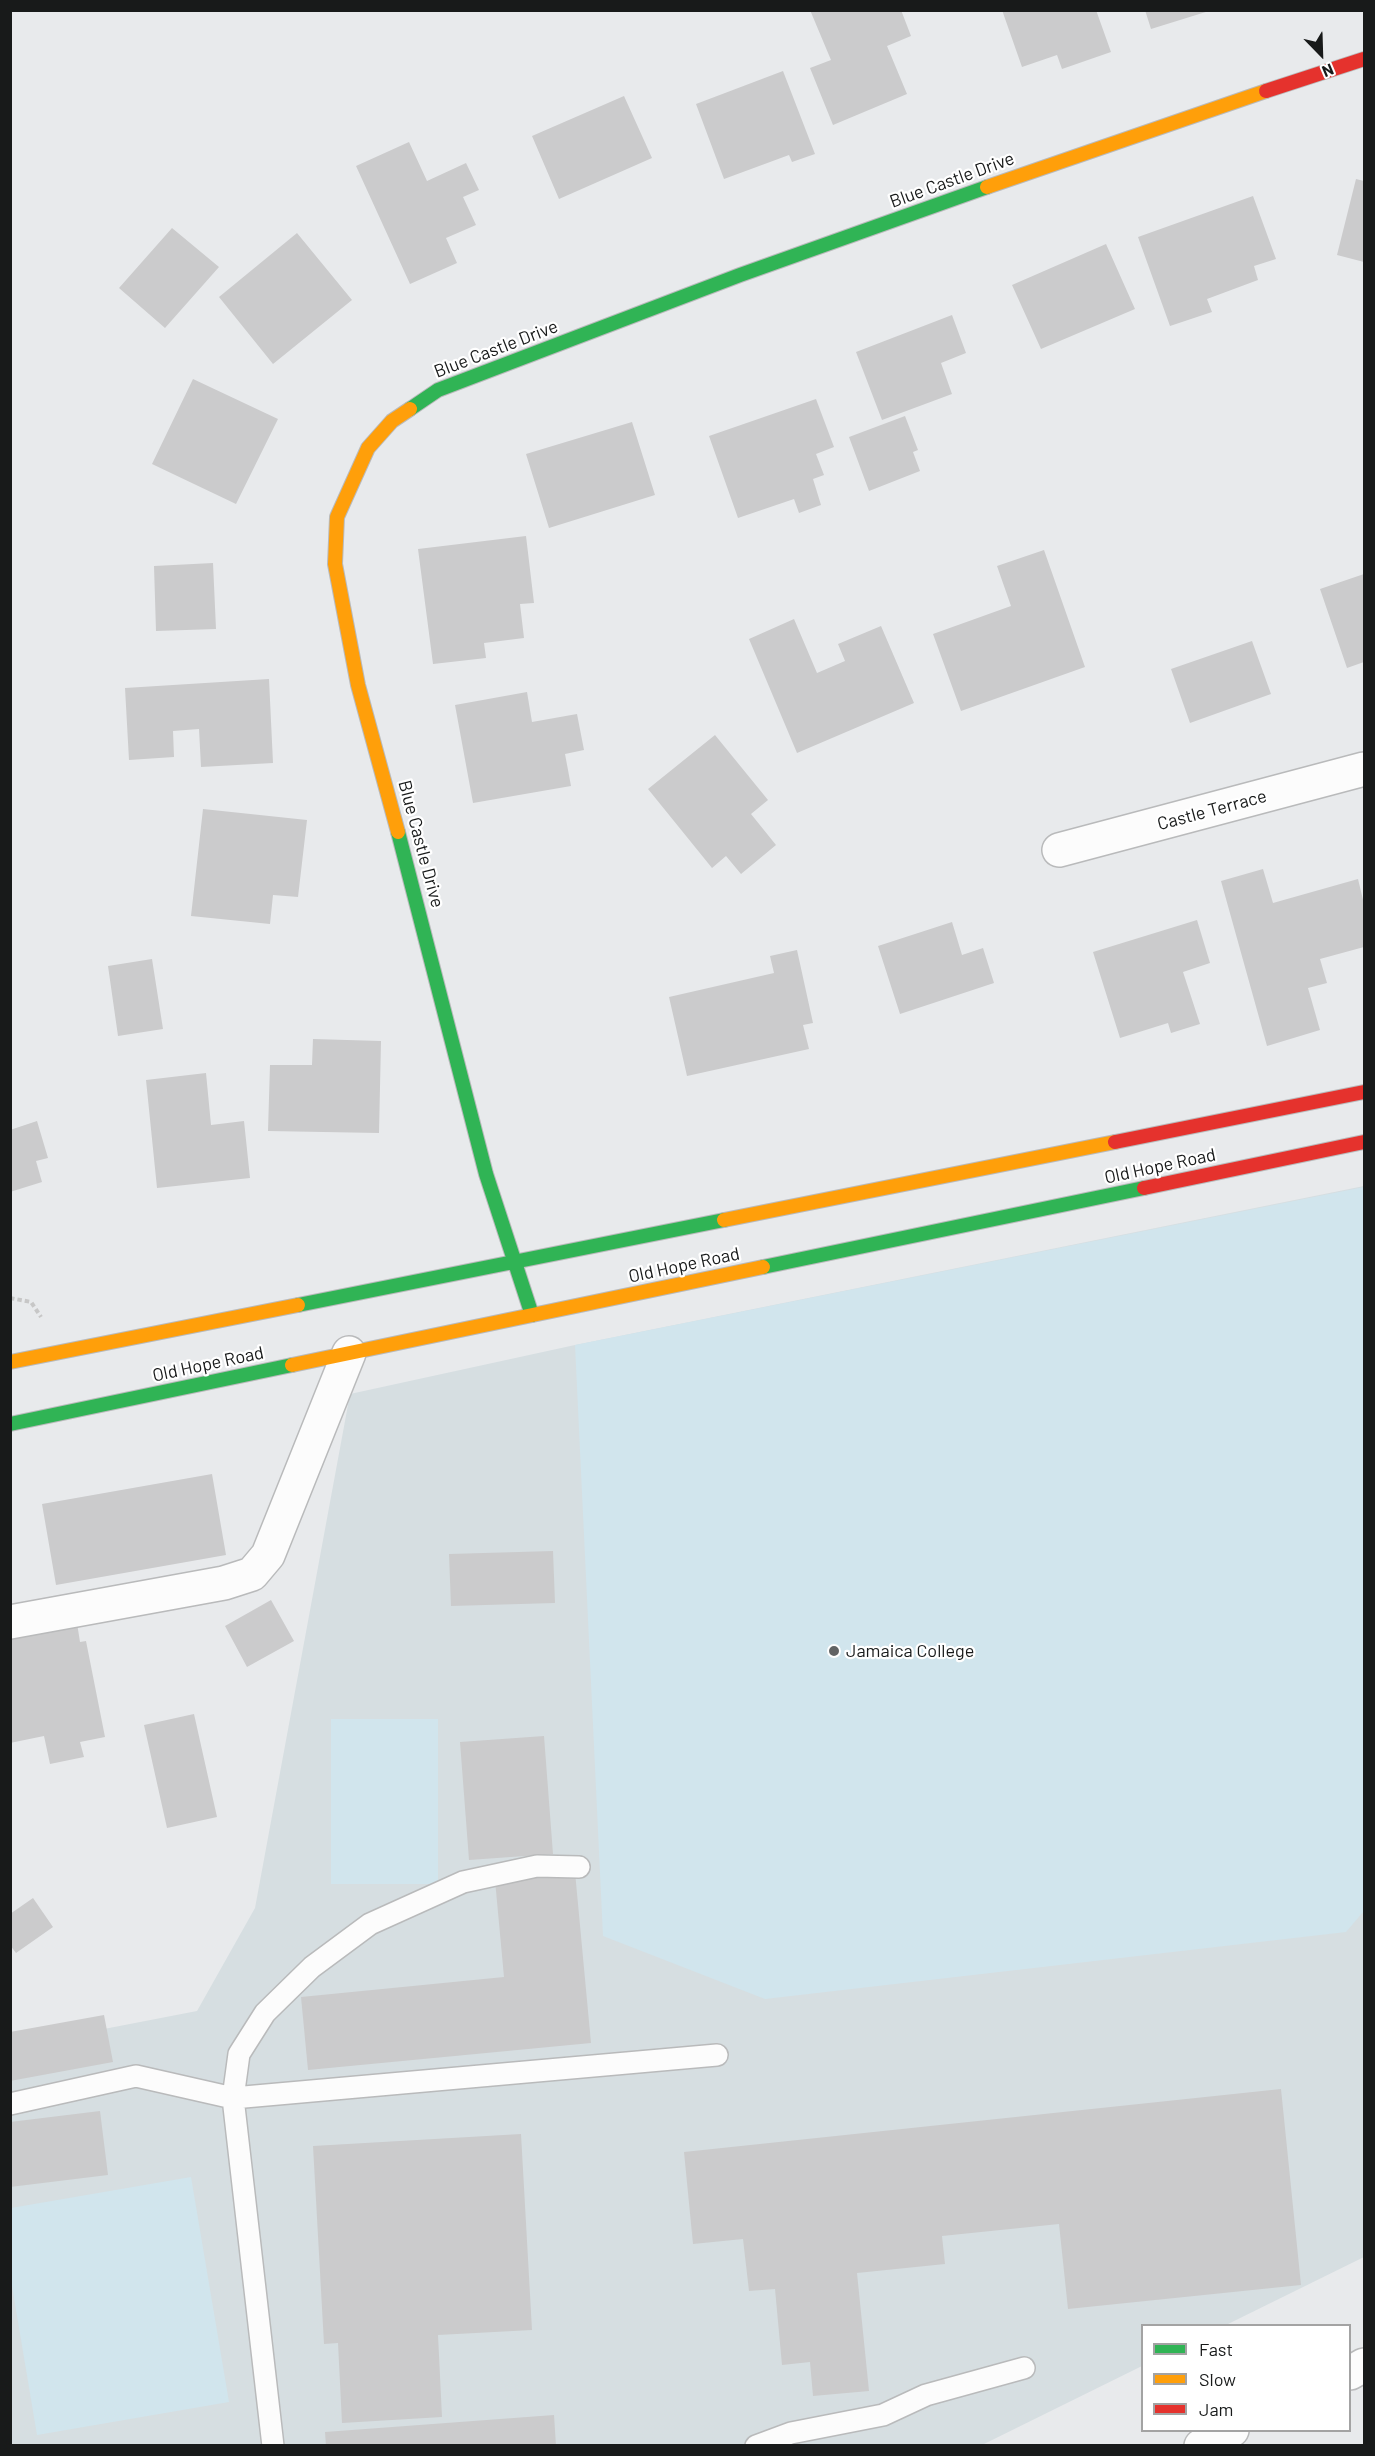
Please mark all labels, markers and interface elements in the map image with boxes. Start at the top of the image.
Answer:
north arrow [1291,24,1351,84]
text: N [1320,60,1337,82]
street label: Blue Castle Drive [887,147,1017,213]
street label: Blue Castle Drive [431,315,561,383]
street label: Blue Castle Drive [394,778,448,910]
street label: Castle Terrace [1155,785,1269,835]
street label: Old Hope Road [1102,1144,1218,1188]
street label: Old Hope Road [626,1243,742,1287]
street label: Old Hope Road [150,1342,266,1386]
place label: Jamaica College [846,1640,974,1662]
marker: Jamaica College [827,1644,841,1658]
legend [1141,2324,1351,2432]
text: Fast [1199,2338,1233,2360]
text: Slow [1199,2368,1236,2390]
text: Jam [1199,2398,1233,2420]

